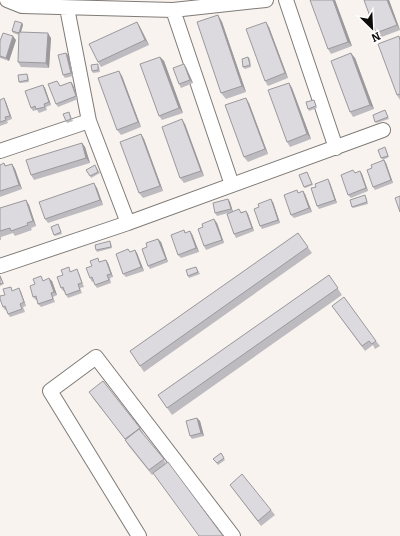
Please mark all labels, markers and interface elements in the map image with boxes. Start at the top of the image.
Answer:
north arrow [352,8,392,48]
text: N [369,29,382,45]

